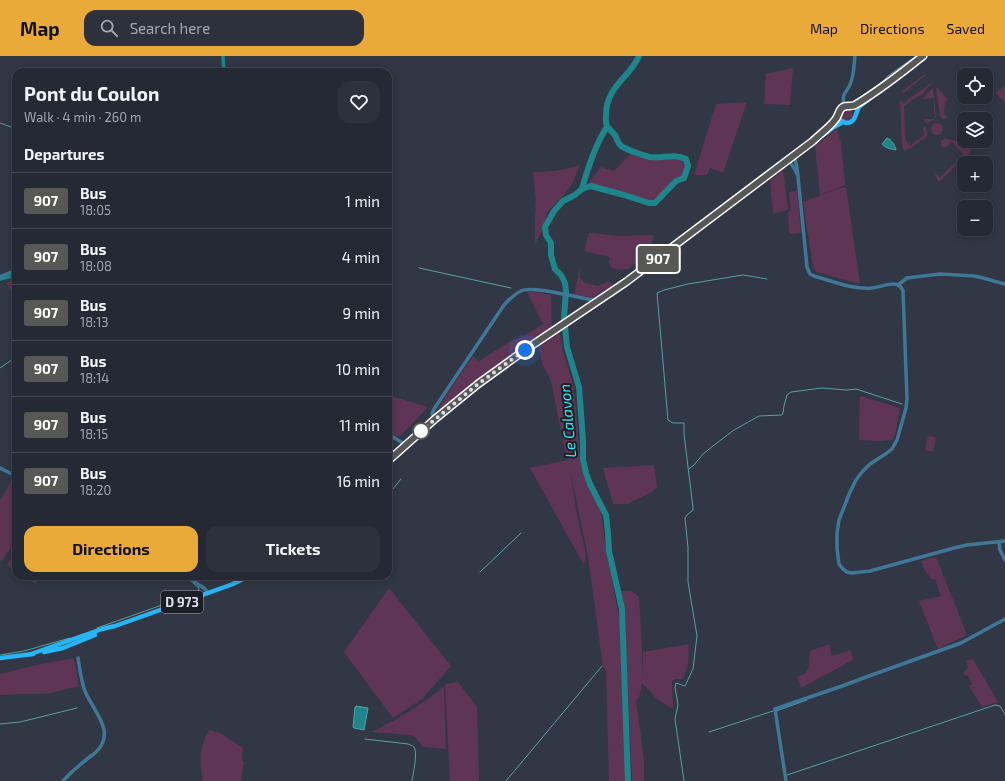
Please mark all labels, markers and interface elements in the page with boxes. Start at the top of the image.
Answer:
search box [84,10,364,46]
text: Map [20,17,60,40]
icon: search [98,17,120,39]
text: Search here [130,19,210,37]
text: Map [810,20,838,37]
text: Directions [860,20,925,37]
text: Saved [947,20,985,37]
map controls [957,68,993,236]
button: locate [957,68,993,104]
button: heart [338,81,380,123]
text: Pont du Coulon [24,82,159,105]
text: Walk · 4 min · 260 m [24,109,141,125]
button: layers [957,112,993,148]
text: Departures [24,145,104,163]
button: + [957,156,993,192]
text: Bus [80,184,106,202]
text: 907 [34,192,58,209]
text: 1 min [345,192,380,210]
button: − [957,200,993,236]
text: 18:05 [80,202,111,218]
text: Bus [80,240,106,258]
line badge: 907 [635,246,681,272]
text: 907 [34,248,58,265]
text: 4 min [342,248,380,266]
text: 907 [646,250,670,267]
text: 18:08 [80,258,112,274]
text: Bus [80,296,106,314]
text: 907 [34,304,58,321]
text: 9 min [342,304,380,322]
text: 18:13 [80,314,109,330]
your location [515,340,535,360]
text: Bus [80,352,106,370]
text: 907 [34,360,58,377]
text: 10 min [336,360,380,378]
text: 18:14 [80,370,109,386]
water label: Le Calavon [555,383,579,459]
text: Bus [80,408,106,426]
text: 907 [34,416,58,433]
text: 11 min [339,416,380,434]
unlabelled marker [412,422,430,440]
text: 18:15 [80,426,108,442]
text: Bus [80,464,106,482]
text: 907 [34,472,58,489]
text: 16 min [337,472,380,490]
text: 18:20 [80,482,111,498]
button: Directions [24,526,198,572]
button: Tickets [206,526,380,572]
road number: D 973 [161,591,203,613]

